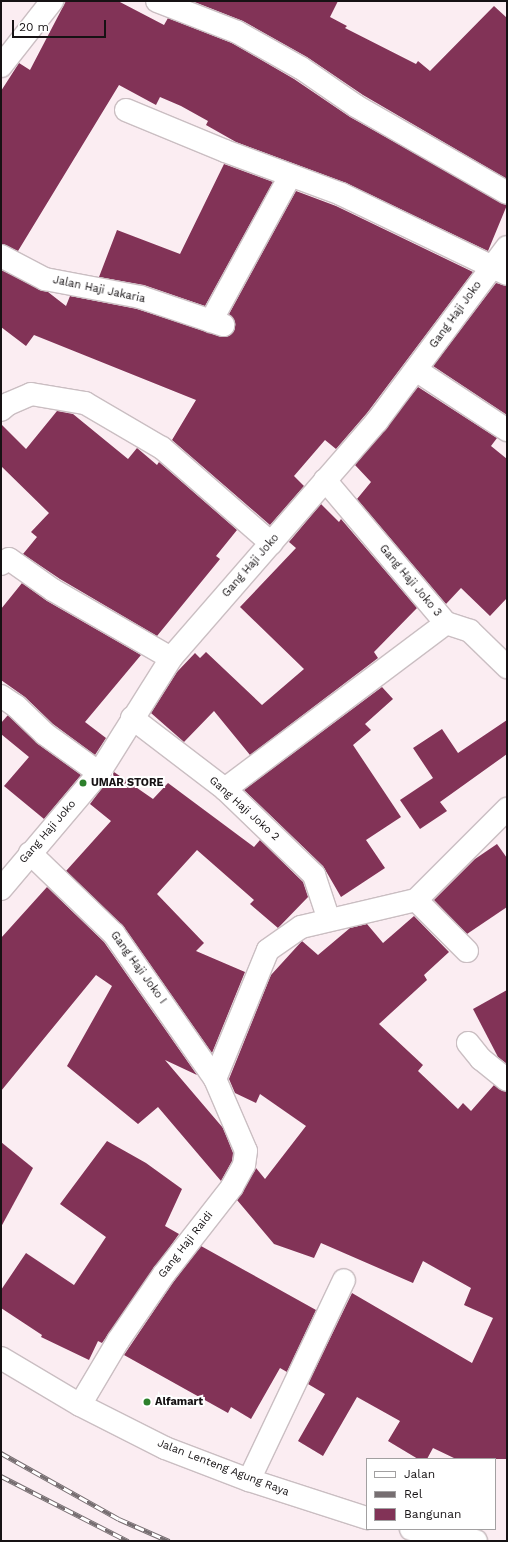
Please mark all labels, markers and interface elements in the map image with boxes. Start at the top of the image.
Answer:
scale bar [14,12,108,38]
text: 20 m [19,20,49,34]
street label: Jalan Haji Jakaria [51,274,147,306]
street label: Gang Haji Joko [427,279,485,351]
street label: Gang Haji Joko [220,532,282,600]
street label: Gang Haji Joko 3 [376,542,444,620]
street label: Gang Haji Joko 2 [206,774,282,844]
place label: UMAR STORE [91,776,163,790]
marker: UMAR STORE [78,778,88,788]
street label: Gang Haji Joko [17,798,79,866]
street label: Gang Haji Joko I [107,929,169,1007]
street label: Gang Haji Raidi [156,1209,216,1281]
place label: Alfamart [155,1395,203,1409]
marker: Alfamart [142,1397,152,1407]
street label: Jalan Lenteng Agung Raya [155,1437,291,1499]
legend [366,1458,496,1530]
text: Jalan [404,1467,435,1481]
text: Rel [404,1487,422,1501]
text: Bangunan [404,1507,462,1521]

